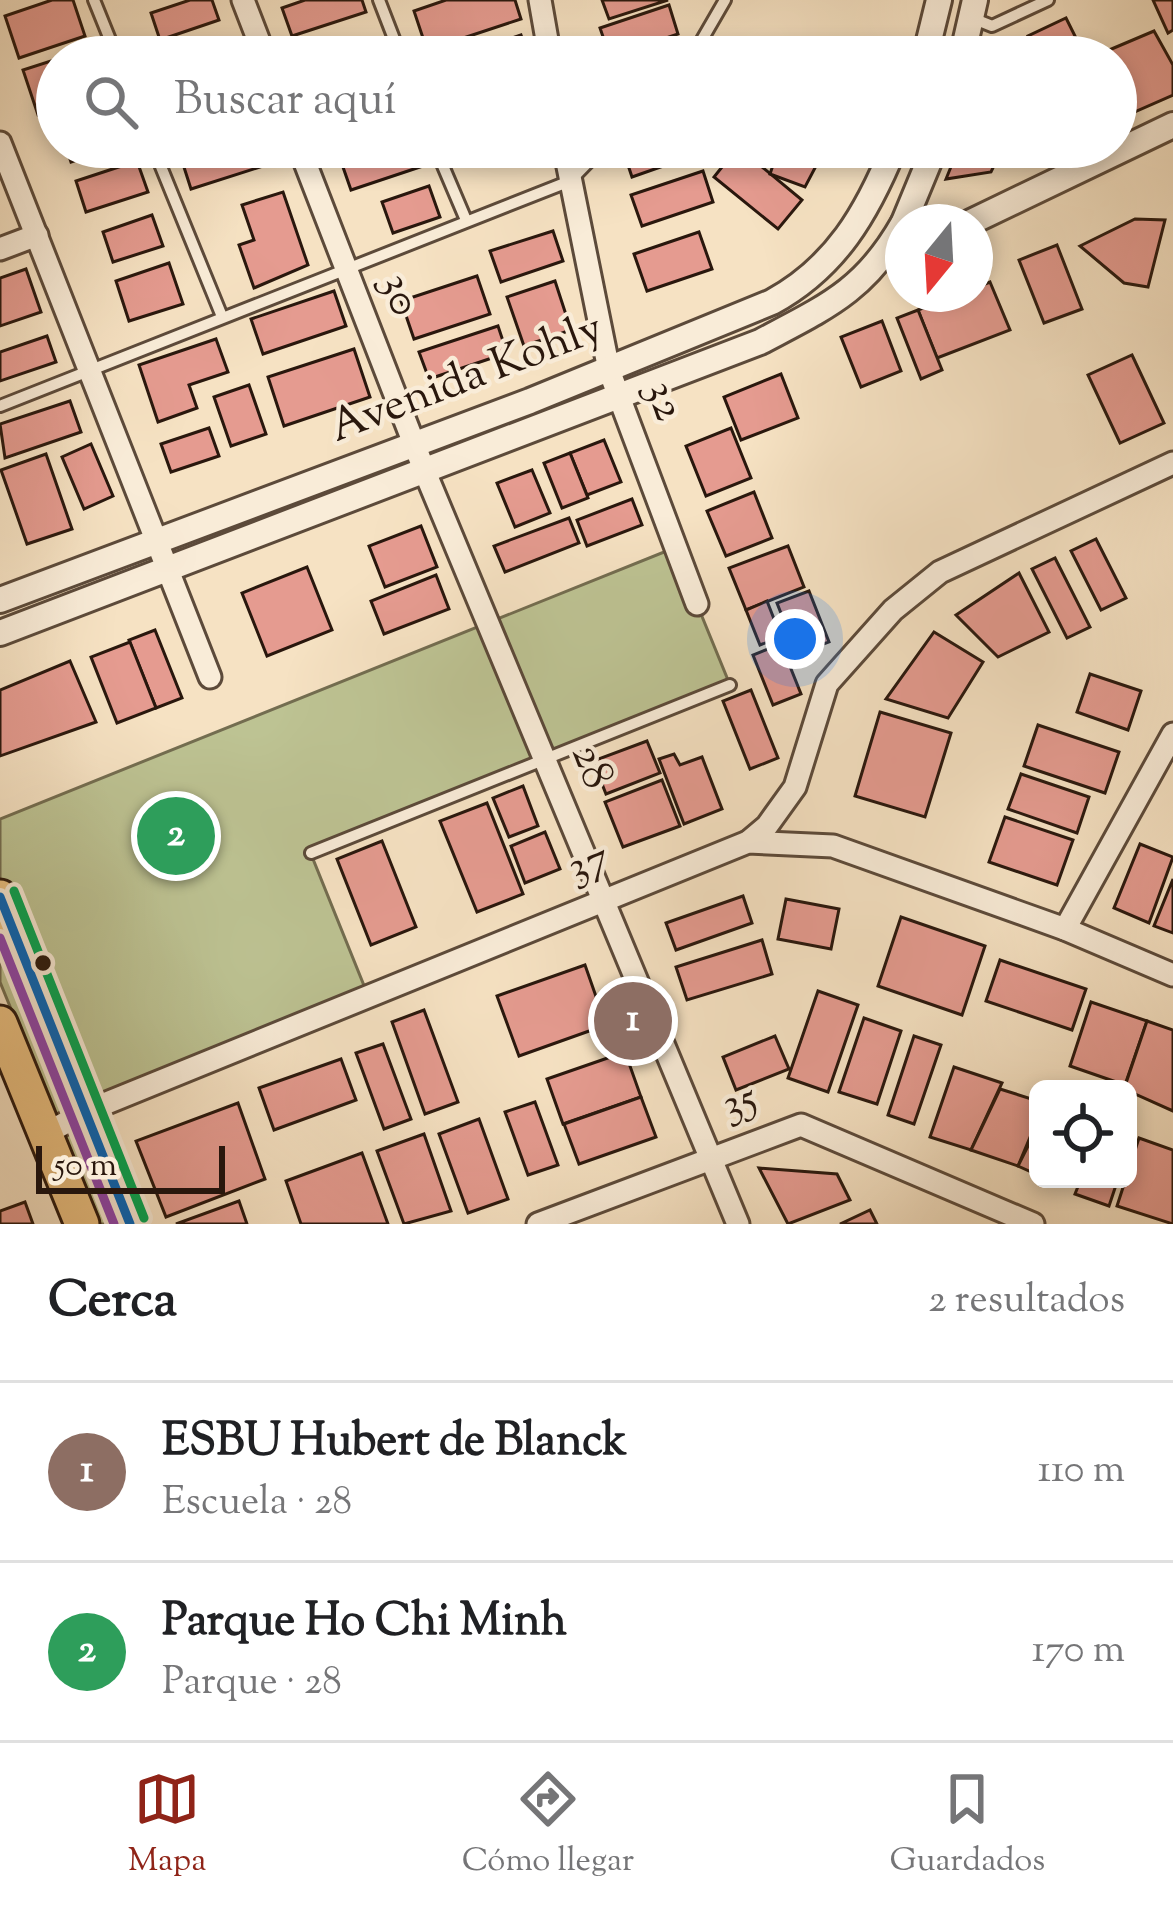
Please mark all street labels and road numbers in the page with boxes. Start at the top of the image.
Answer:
street label: 30 [360,264,436,326]
street label: Avenida Kohly [321,298,613,462]
street label: 32 [625,371,699,431]
street label: 28 [552,735,628,799]
street label: 37 [558,827,620,903]
street label: 35 [714,1068,766,1140]

